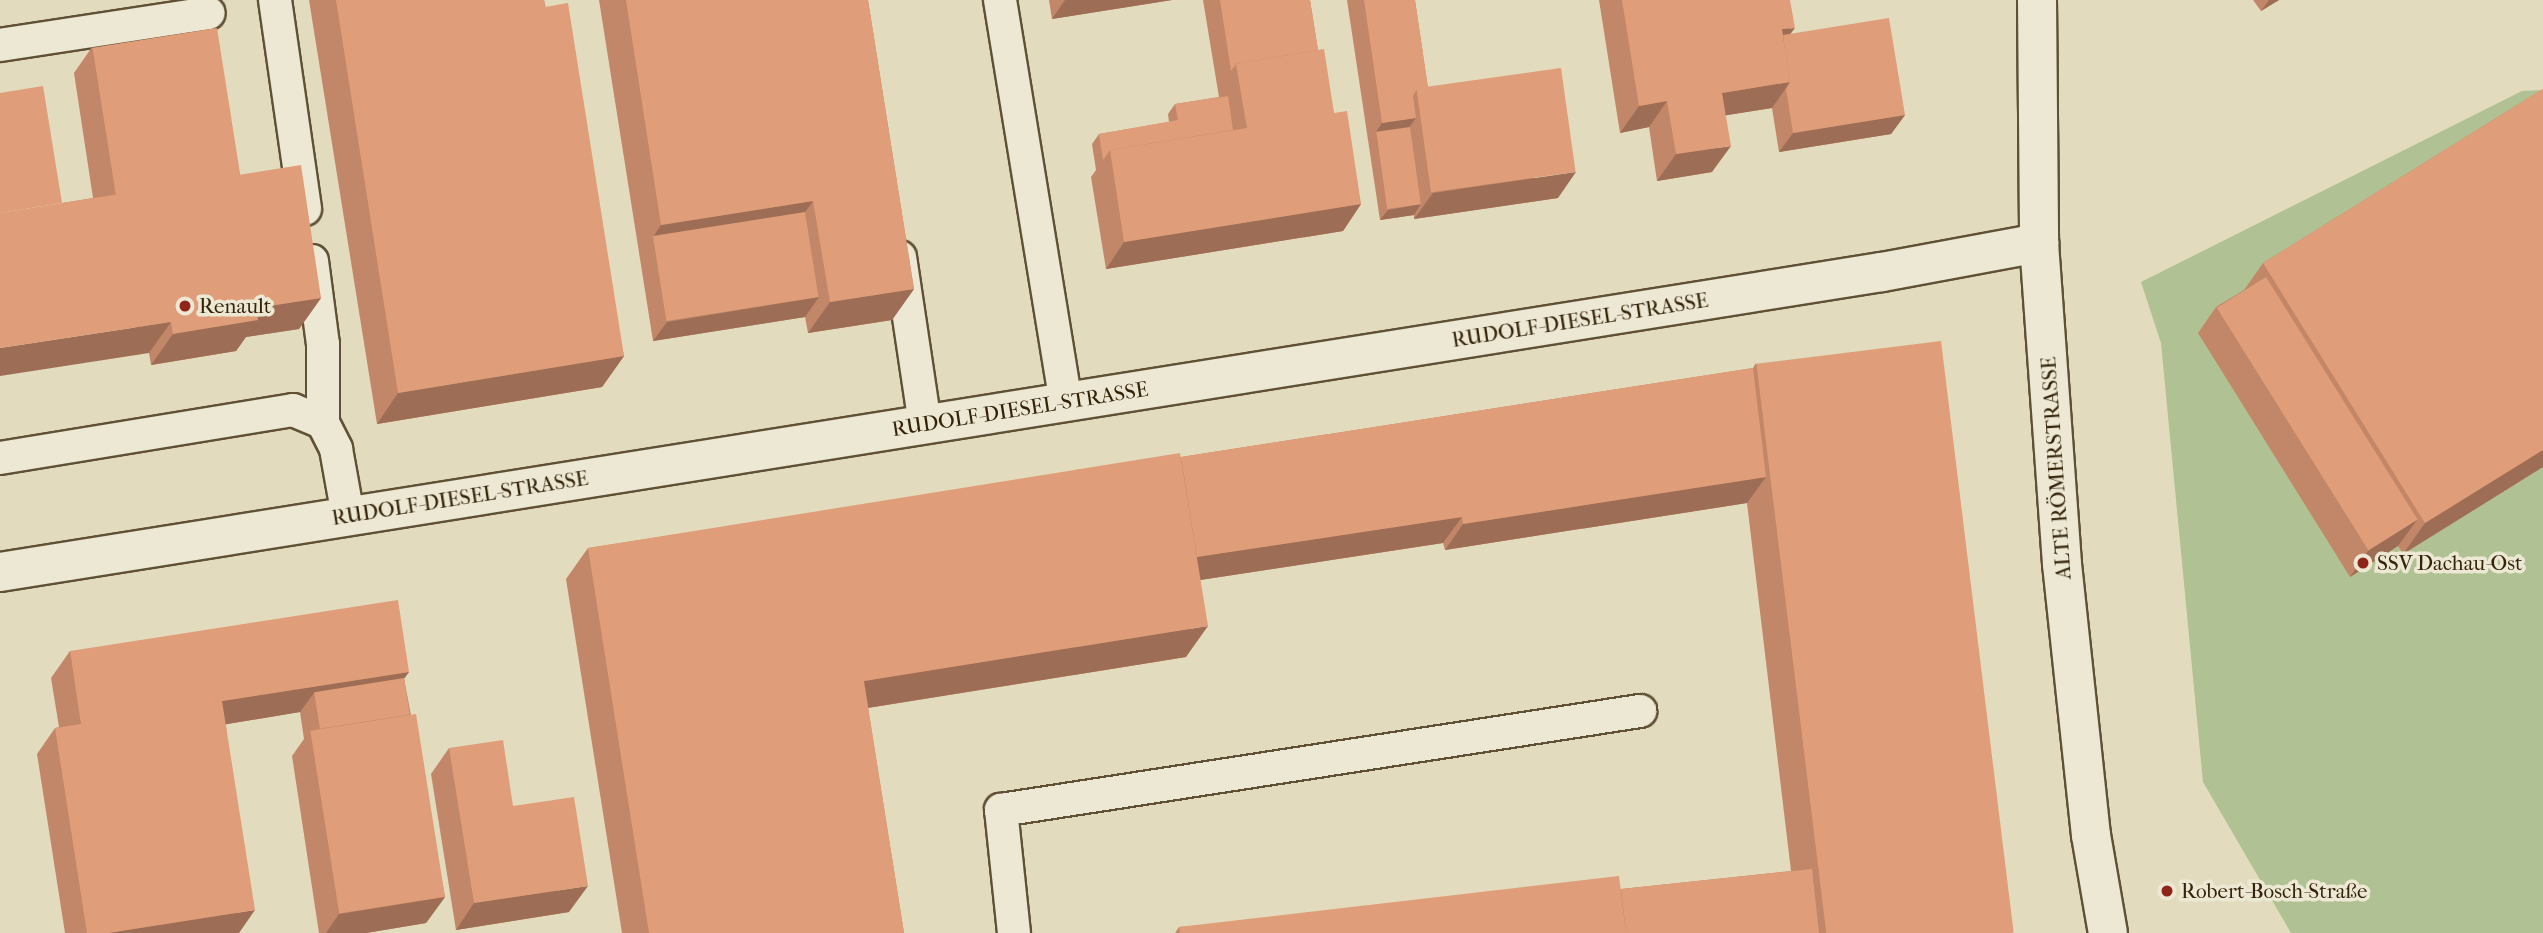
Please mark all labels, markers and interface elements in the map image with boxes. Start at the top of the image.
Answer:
street label: RUDOLF-DIESEL-STRASSE [1450,287,1710,353]
place label: Renault [199,293,271,319]
marker: Renault [177,298,193,314]
street label: ALTE RÖMERSTRASSE [2036,356,2076,580]
street label: RUDOLF-DIESEL-STRASSE [890,376,1150,442]
street label: RUDOLF-DIESEL-STRASSE [330,465,590,531]
place label: SSV Dachau-Ost [2377,550,2522,576]
marker: SSV Dachau-Ost [2355,555,2371,571]
place label: Robert-Bosch-Straße [2181,878,2367,904]
marker: Robert-Bosch-Straße [2159,883,2175,899]

